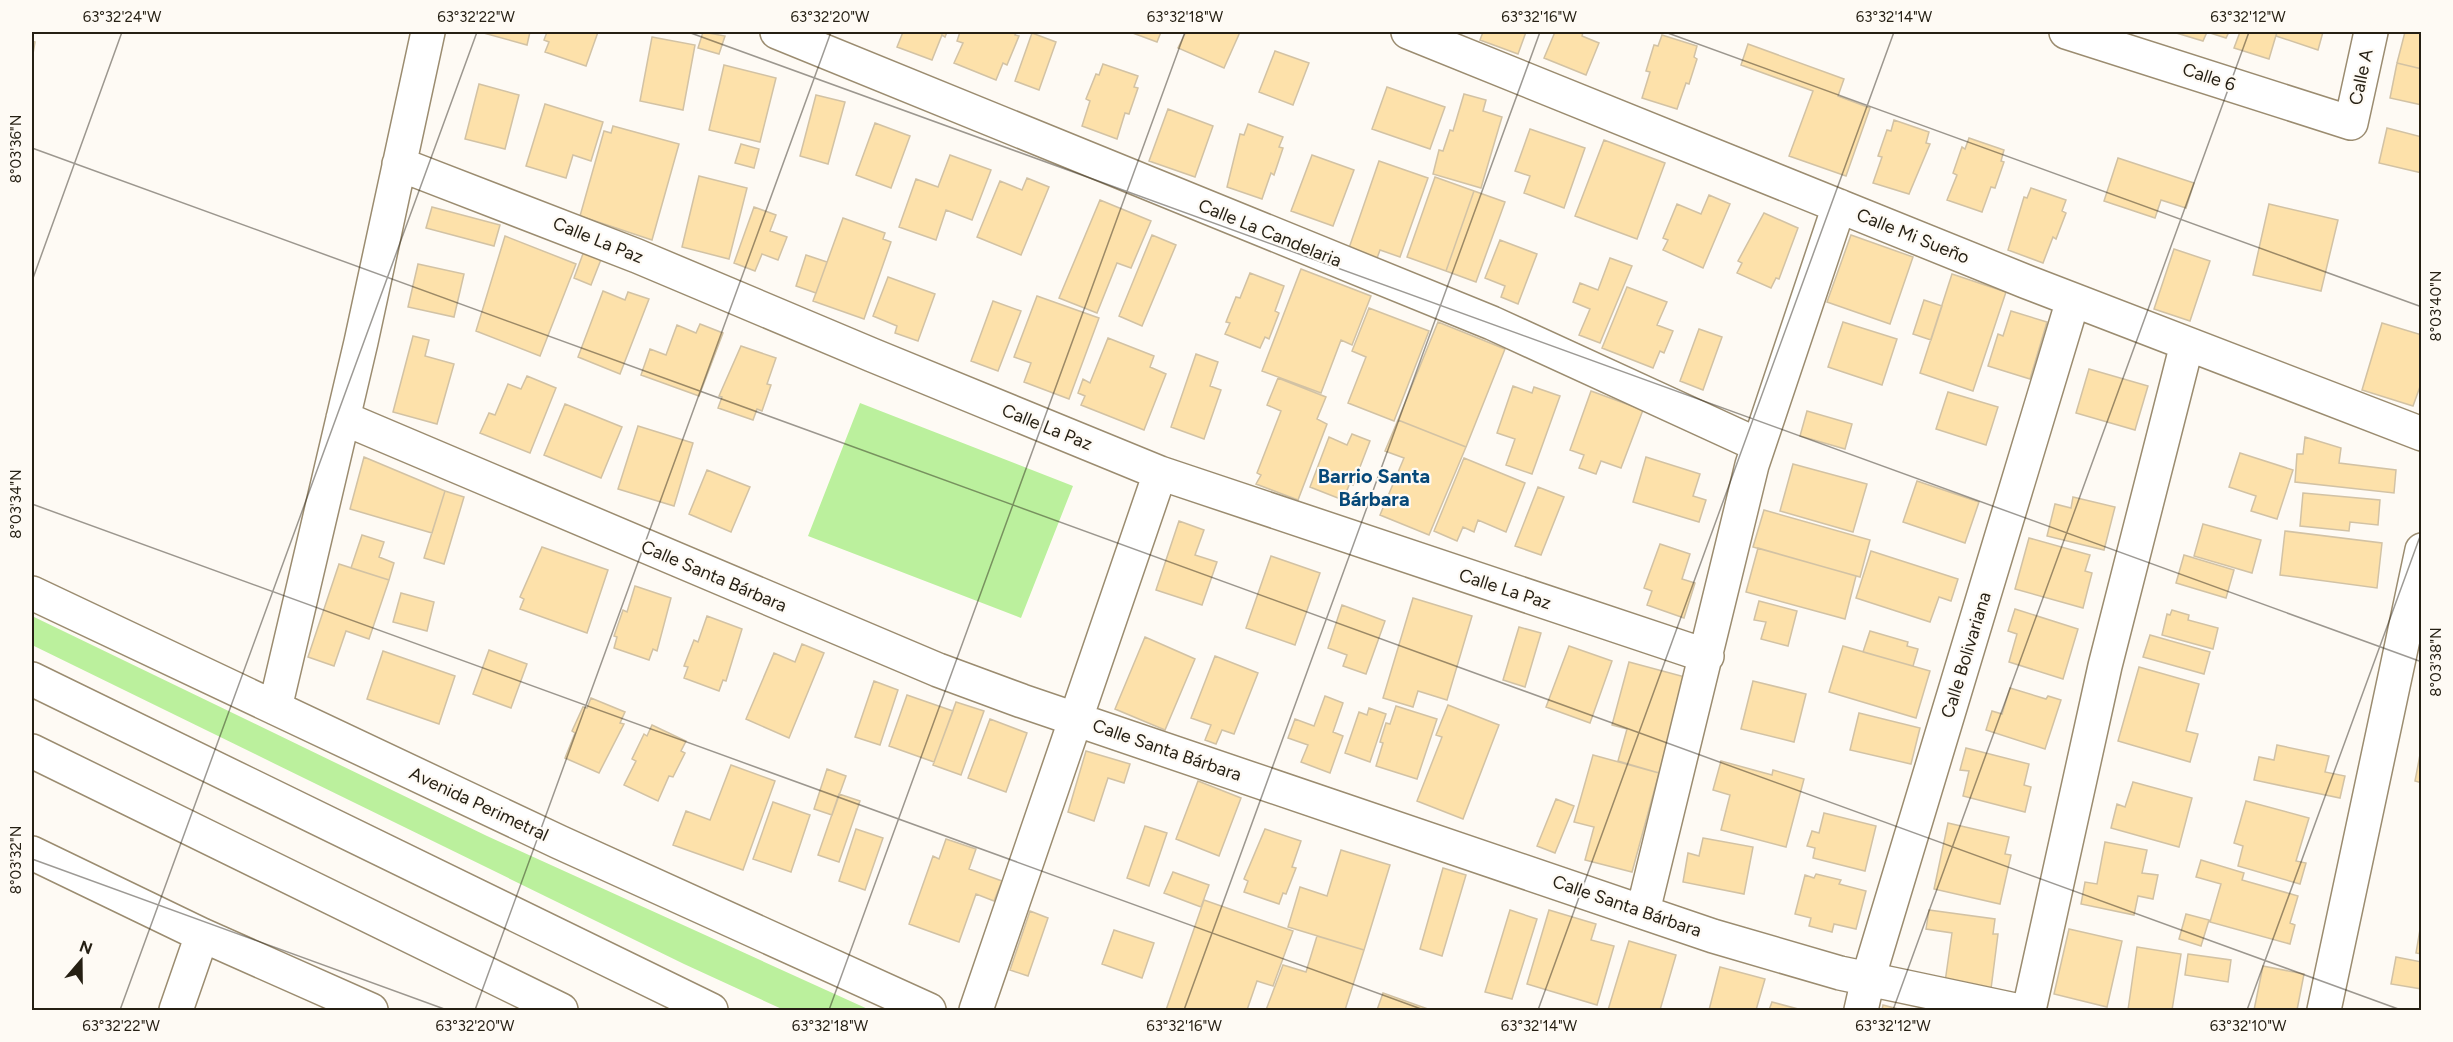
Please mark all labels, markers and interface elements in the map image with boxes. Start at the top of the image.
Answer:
text: 63°32'24"W [83,8,162,26]
text: 63°32'22"W [437,8,515,26]
text: 63°32'20"W [791,8,870,26]
text: 63°32'18"W [1147,8,1224,26]
text: 63°32'16"W [1501,8,1577,26]
text: 63°32'14"W [1856,8,1933,26]
text: 63°32'12"W [2210,8,2286,26]
street label: Calle A [2344,47,2378,107]
street label: Calle 6 [2180,58,2238,96]
text: 8°03'36"N [7,115,25,183]
street label: Calle La Candelaria [1195,194,1345,272]
street label: Calle Mi Sueño [1853,203,1973,269]
street label: Calle La Paz [550,212,647,268]
text: 8°03'40"N [2427,271,2445,341]
street label: Calle La Paz [999,399,1096,455]
district label: Barrio Santa Bárbara [1318,464,1430,511]
text: 8°03'34"N [7,469,25,539]
street label: Calle Santa Bárbara [638,535,790,617]
street label: Calle La Paz [1456,564,1554,614]
street label: Calle Bolivariana [1936,589,1996,721]
text: 8°03'38"N [2427,627,2445,697]
street label: Calle Santa Bárbara [1090,714,1244,786]
street label: Avenida Perimetral [406,762,552,846]
text: 8°03'32"N [7,826,25,894]
street label: Calle Santa Bárbara [1550,870,1704,942]
north arrow [51,931,111,991]
text: N [77,936,95,958]
text: 63°32'22"W [82,1017,160,1035]
text: 63°32'20"W [436,1017,515,1035]
text: 63°32'18"W [792,1017,869,1035]
text: 63°32'16"W [1146,1017,1222,1035]
text: 63°32'14"W [1501,1017,1578,1035]
text: 63°32'12"W [1855,1017,1931,1035]
text: 63°32'10"W [2210,1017,2287,1035]

